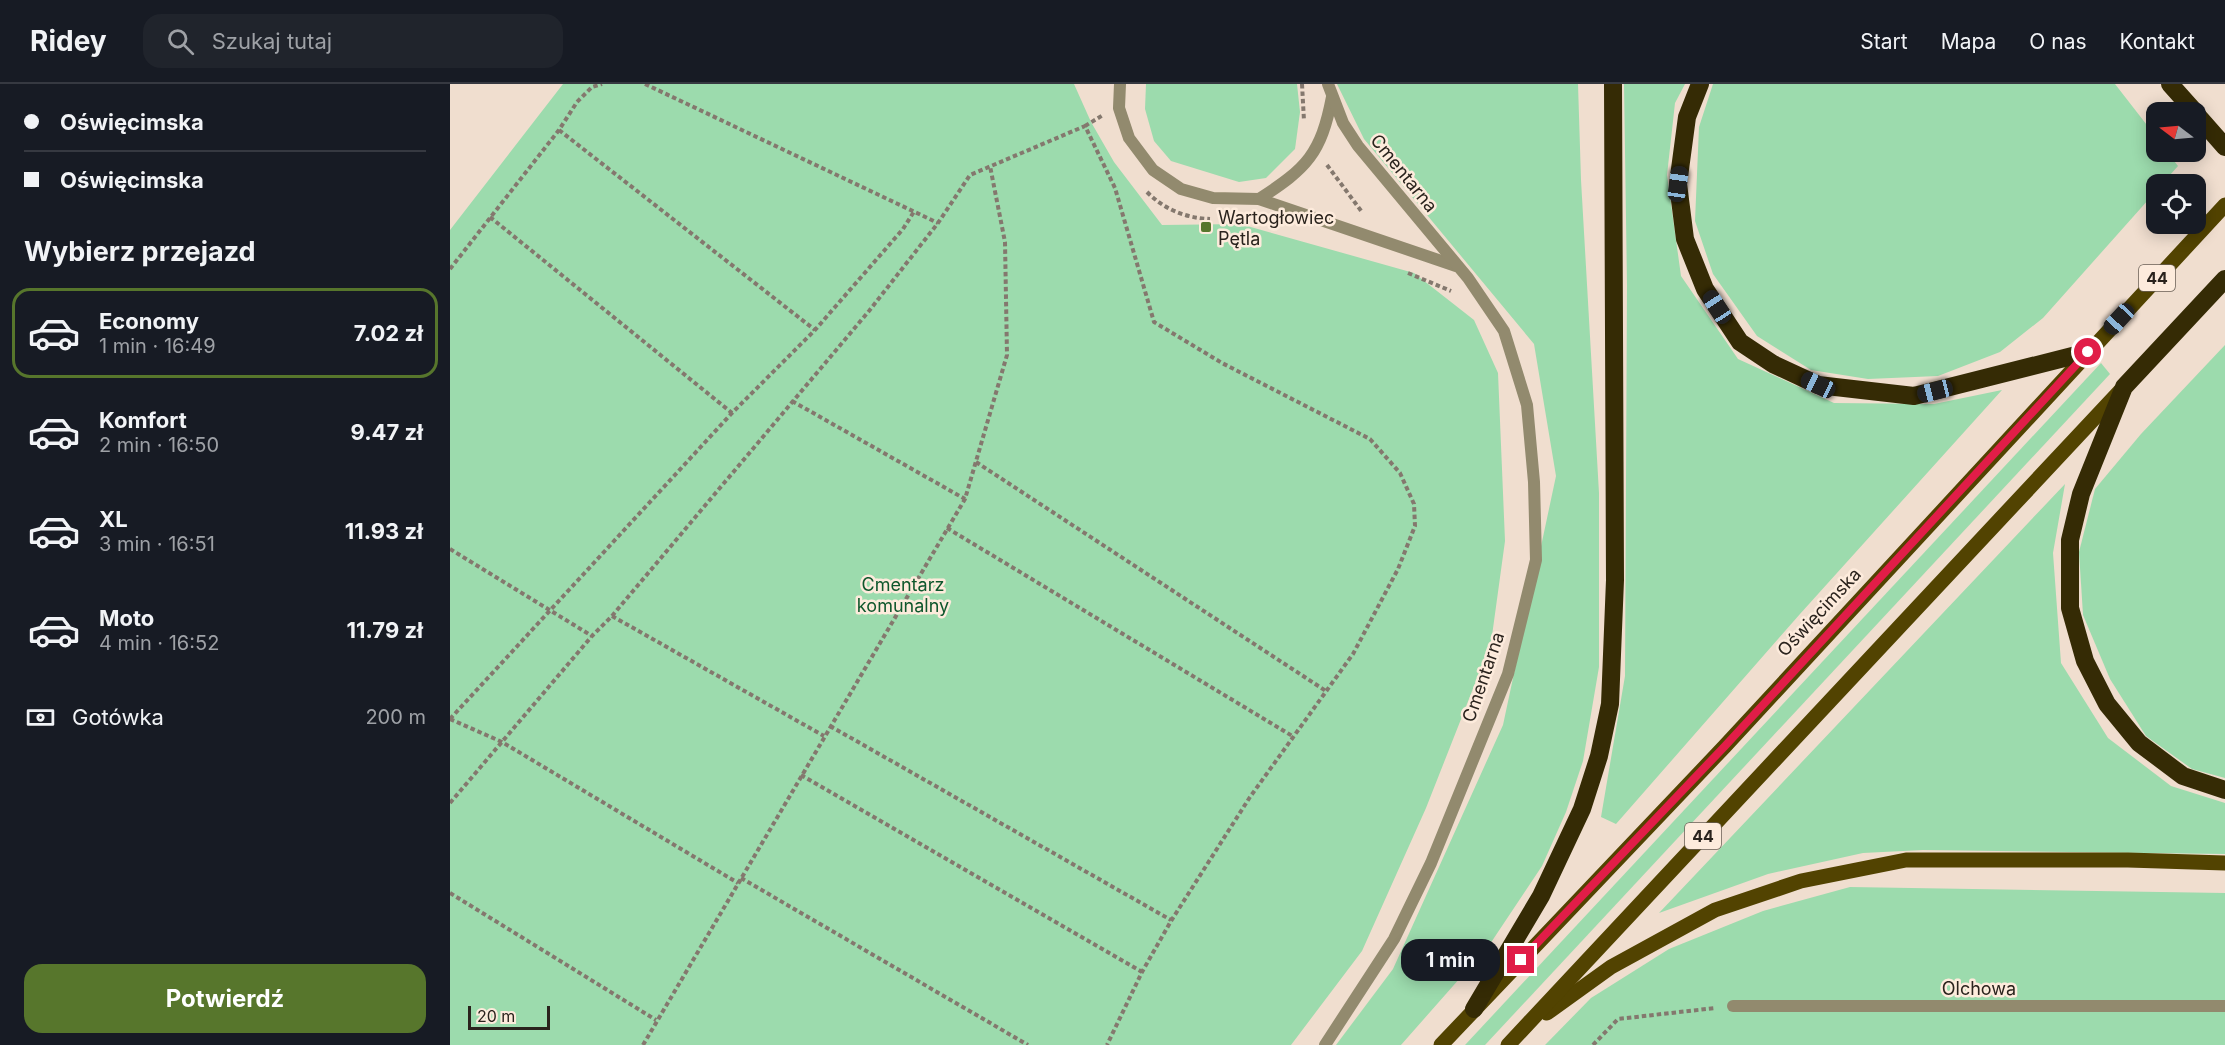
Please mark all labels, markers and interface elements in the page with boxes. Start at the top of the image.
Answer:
search box [143,14,563,68]
text: Ridey [30,24,107,58]
icon: search [164,25,197,58]
text: Szukaj tutaj [212,28,332,54]
text: Start [1860,29,1908,54]
text: Mapa [1941,29,1996,54]
text: O nas [2029,29,2087,54]
text: Kontakt [2120,29,2195,54]
north arrow [2146,102,2206,162]
map controls [2146,102,2206,234]
text: Oświęcimska [60,109,204,135]
street label: Cmentarna [1366,130,1442,216]
car [1667,165,1689,203]
text: Oświęcimska [60,167,204,193]
button: locate [2146,174,2206,234]
place label: Wartogłowiec Pętla [1218,207,1334,249]
marker: Wartogłowiec Pętla [1199,220,1213,234]
text: Wybierz przejazd [24,235,256,268]
road number: 44 [2139,265,2175,291]
car [1700,287,1734,327]
car [2100,300,2138,338]
icon: car [27,306,81,360]
text: Economy [99,308,199,334]
text: 7.02 zł [354,320,423,346]
text: 1 min · 16:49 [99,334,216,358]
route start [2074,338,2101,365]
car [1798,369,1838,401]
car [1915,378,1955,404]
icon: car [27,405,81,459]
text: Komfort [99,407,187,433]
text: 9.47 zł [351,419,423,445]
text: 2 min · 16:50 [99,433,219,457]
icon: car [27,504,81,558]
text: XL [99,506,128,532]
text: 11.93 zł [345,518,423,544]
text: 3 min · 16:51 [99,532,215,556]
street label: Oświęcimska [1773,564,1865,660]
park label: Cmentarz komunalny [857,574,949,616]
icon: car [27,603,81,657]
text: Moto [99,605,154,631]
text: 11.79 zł [347,617,423,643]
street label: Cmentarna [1458,629,1508,725]
text: 4 min · 16:52 [99,631,219,655]
icon: cash [24,701,57,734]
text: Gotówka [72,704,164,730]
text: 200 m [365,705,426,729]
road number: 44 [1685,823,1721,849]
callout: 1 min [1401,939,1500,981]
route end [1507,946,1534,973]
text: 1 min [1426,948,1475,972]
button: Potwierdź [24,964,426,1033]
street label: Olchowa [1942,978,2016,999]
scale bar [468,1003,550,1030]
text: 20 m [477,1006,515,1026]

